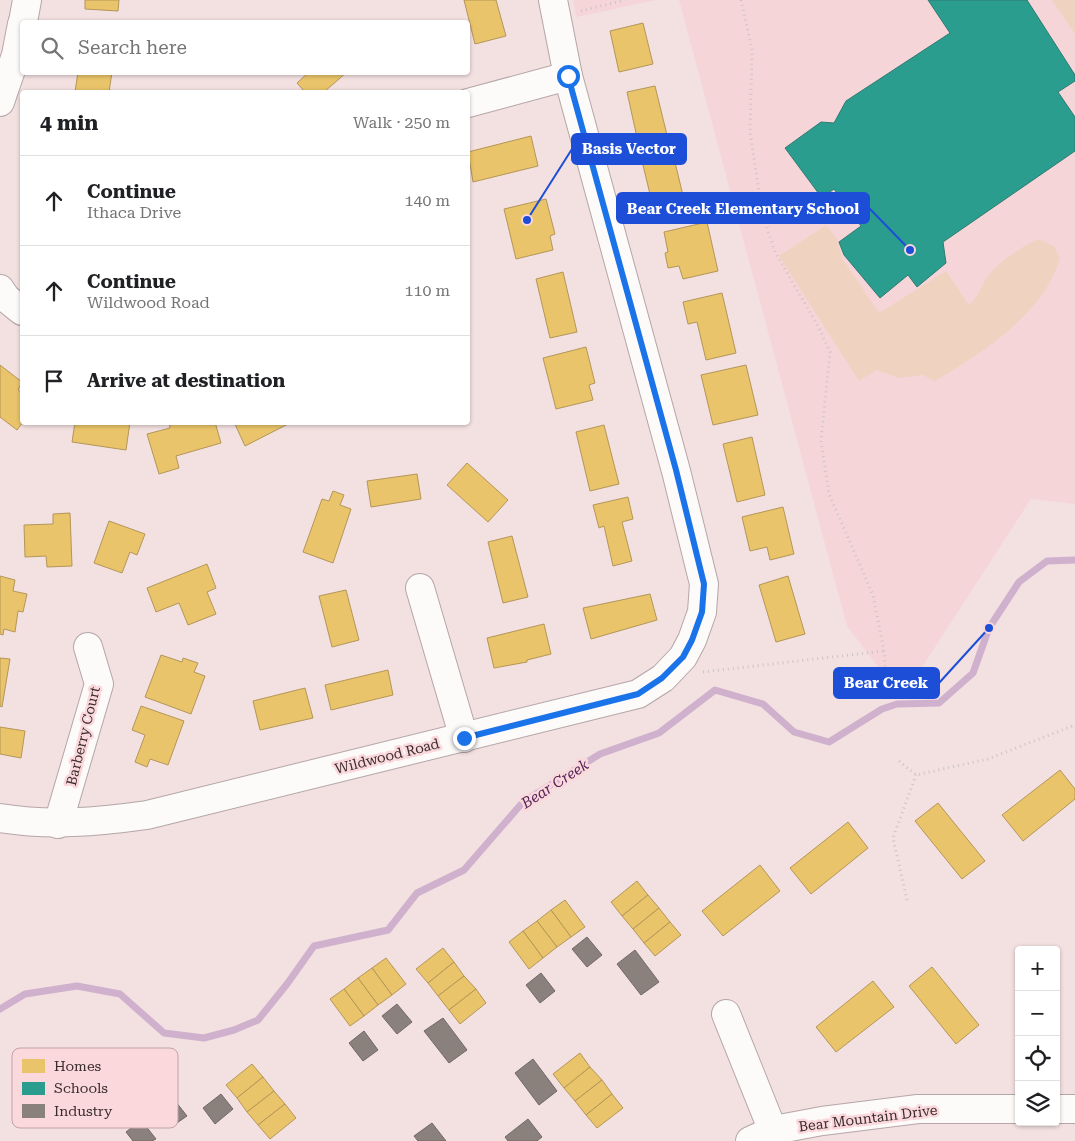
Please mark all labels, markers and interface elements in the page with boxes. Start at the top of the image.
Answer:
search box [20,20,470,75]
icon: search [38,34,66,62]
text: Search here [78,36,187,59]
route start [557,65,580,88]
text: 4 min [40,111,98,135]
text: Walk · 250 m [353,113,450,132]
callout: Basis Vector [572,134,686,164]
text: Basis Vector [582,140,676,158]
text: Continue [87,180,176,203]
icon: ahead [40,187,68,215]
text: 140 m [404,191,450,210]
callout: Bear Creek Elementary School [617,193,869,223]
text: Bear Creek Elementary School [627,200,859,218]
text: Ithaca Drive [87,203,181,222]
text: Continue [87,270,176,293]
icon: ahead [40,277,68,305]
text: 110 m [404,281,450,300]
text: Wildwood Road [87,293,210,312]
icon: arrive [40,367,68,395]
text: Arrive at destination [87,369,285,392]
callout: Bear Creek [834,668,939,698]
text: Bear Creek [844,674,929,692]
street label: Barberry Court [63,685,103,787]
route end [453,727,476,750]
street label: Wildwood Road [333,735,441,777]
water label: Bear Creek [517,755,593,813]
map controls [1015,946,1060,1126]
button: + [1015,946,1060,991]
button: − [1015,991,1060,1036]
button: locate [1015,1036,1060,1081]
legend [12,1048,178,1128]
text: Homes [54,1058,102,1074]
text: Schools [54,1080,108,1096]
button: layers [1015,1081,1060,1126]
street label: Bear Mountain Drive [798,1102,939,1134]
text: Industry [54,1103,113,1119]

